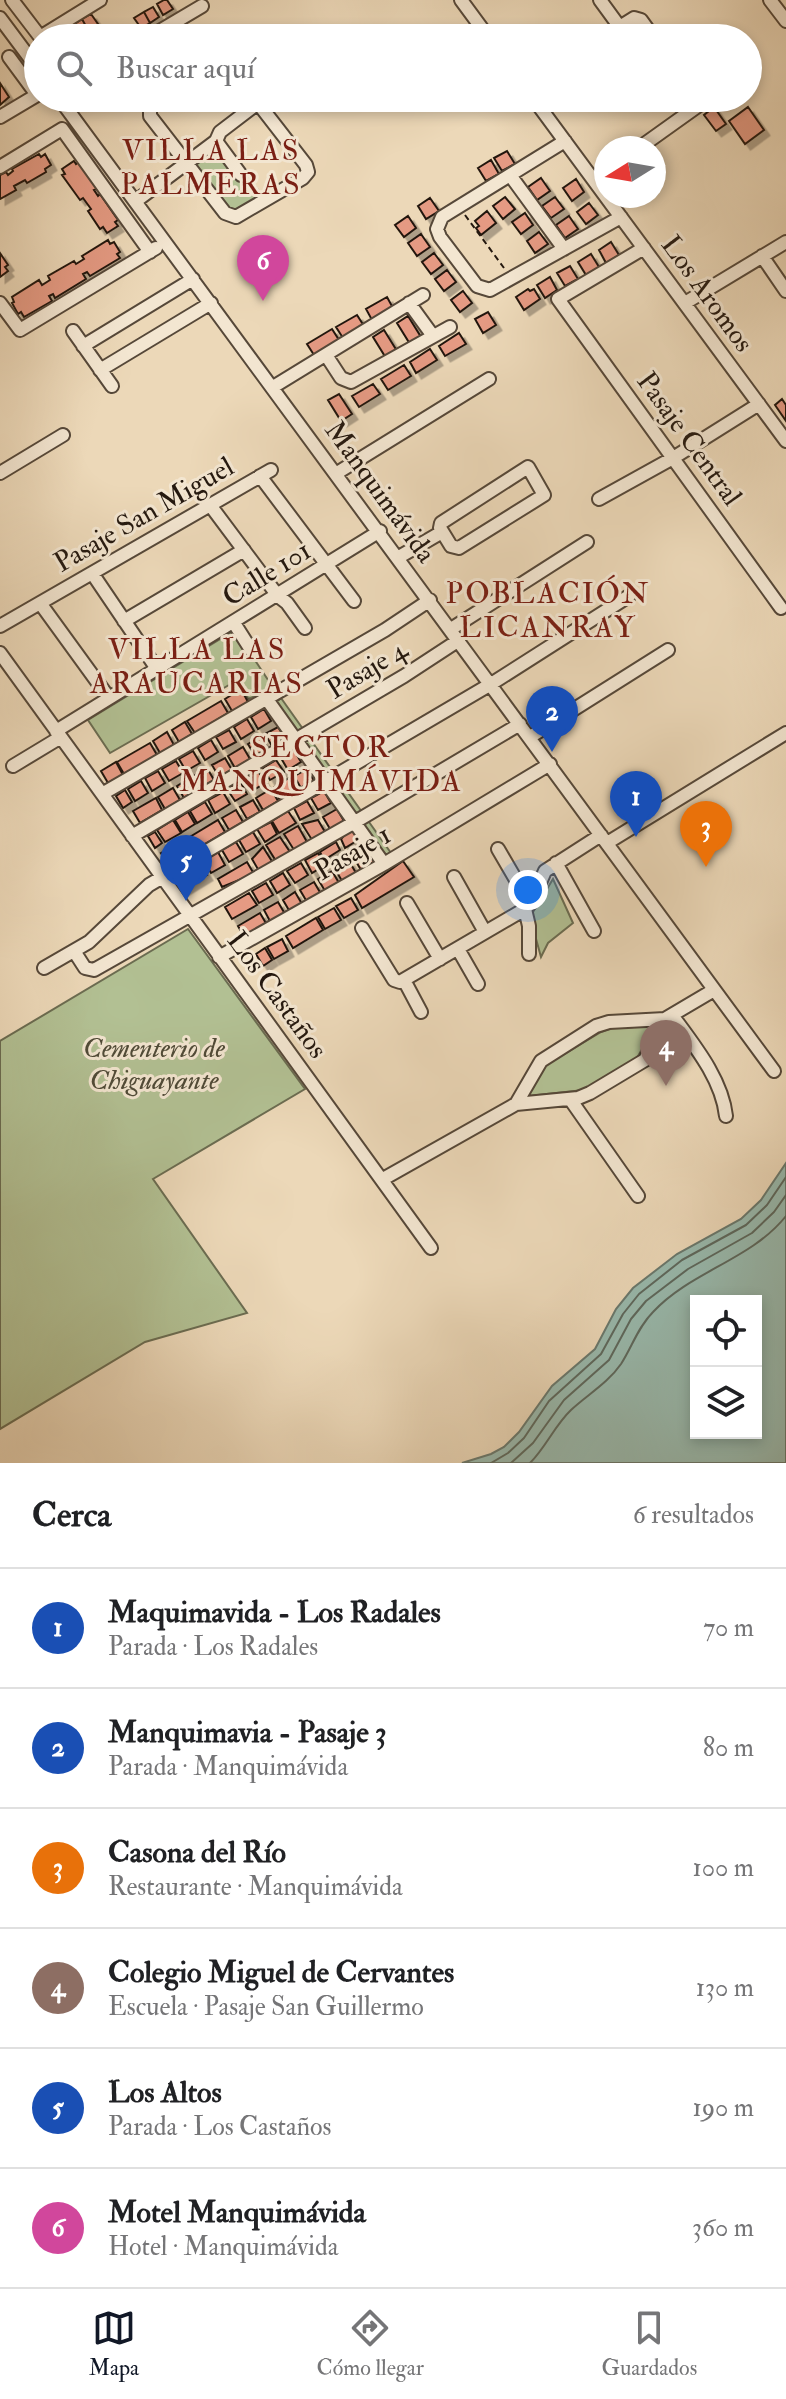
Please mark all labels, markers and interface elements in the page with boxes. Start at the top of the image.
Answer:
search box [24,24,762,112]
icon: search [52,46,96,90]
text: Buscar aquí [116,50,255,87]
district label: VILLA LAS PALMERAS [120,132,302,203]
north arrow [594,136,666,208]
street label: Los Aromos [653,229,761,359]
pin: 6 [237,235,289,301]
street label: Pasaje Central [629,365,749,513]
street label: Manquimávida [317,414,443,570]
street label: Pasaje San Miguel [48,449,240,581]
street label: Calle 101 [216,533,318,615]
district label: POBLACIÓN LICANRAY [446,574,650,646]
district label: VILLA LAS ARAUCARIAS [89,631,304,702]
street label: Pasaje 4 [320,631,415,708]
pin: 2 [526,686,578,752]
district label: SECTOR MANQUIMÁVIDA [179,729,463,800]
pin: 1 [610,771,662,837]
pin: 3 [680,801,732,867]
street label: Pasaje 1 [309,817,397,889]
pin: 5 [160,835,212,901]
your location [508,870,548,910]
street label: Los Castaños [219,924,335,1066]
pin: 4 [640,1020,692,1086]
park label: Cementerio de Chiguayante [83,1031,226,1098]
map controls [690,1295,762,1439]
button: locate [690,1295,762,1367]
button: layers [690,1367,762,1439]
text: Cerca [32,1494,111,1537]
text: 6 resultados [633,1499,754,1531]
text: Maquimavida - Los Radales [108,1594,441,1631]
text: 1 [53,1612,63,1644]
text: 70 m [703,1612,754,1644]
text: Parada · Los Radales [108,1631,318,1663]
text: Manquimavia - Pasaje 3 [108,1714,387,1751]
text: 2 [51,1732,65,1764]
text: 80 m [703,1732,754,1764]
text: Parada · Manquimávida [108,1751,348,1783]
text: Casona del Río [108,1834,286,1871]
text: 3 [53,1852,63,1884]
text: 100 m [693,1852,754,1884]
text: Restaurante · Manquimávida [108,1871,403,1903]
text: Colegio Miguel de Cervantes [108,1954,454,1991]
text: 4 [51,1972,65,2004]
text: 130 m [696,1972,754,2004]
text: Escuela · Pasaje San Guillermo [108,1991,424,2023]
text: Los Altos [108,2074,222,2111]
text: 5 [52,2092,64,2124]
text: 190 m [693,2092,754,2124]
text: Parada · Los Castaños [108,2111,331,2143]
text: Motel Manquimávida [108,2194,366,2231]
text: 6 [51,2212,65,2244]
text: 360 m [692,2212,754,2244]
text: Hotel · Manquimávida [108,2231,338,2263]
tab: Mapa [89,2306,139,2382]
tab: Cómo llegar [317,2306,424,2382]
tab: Guardados [601,2306,697,2382]

